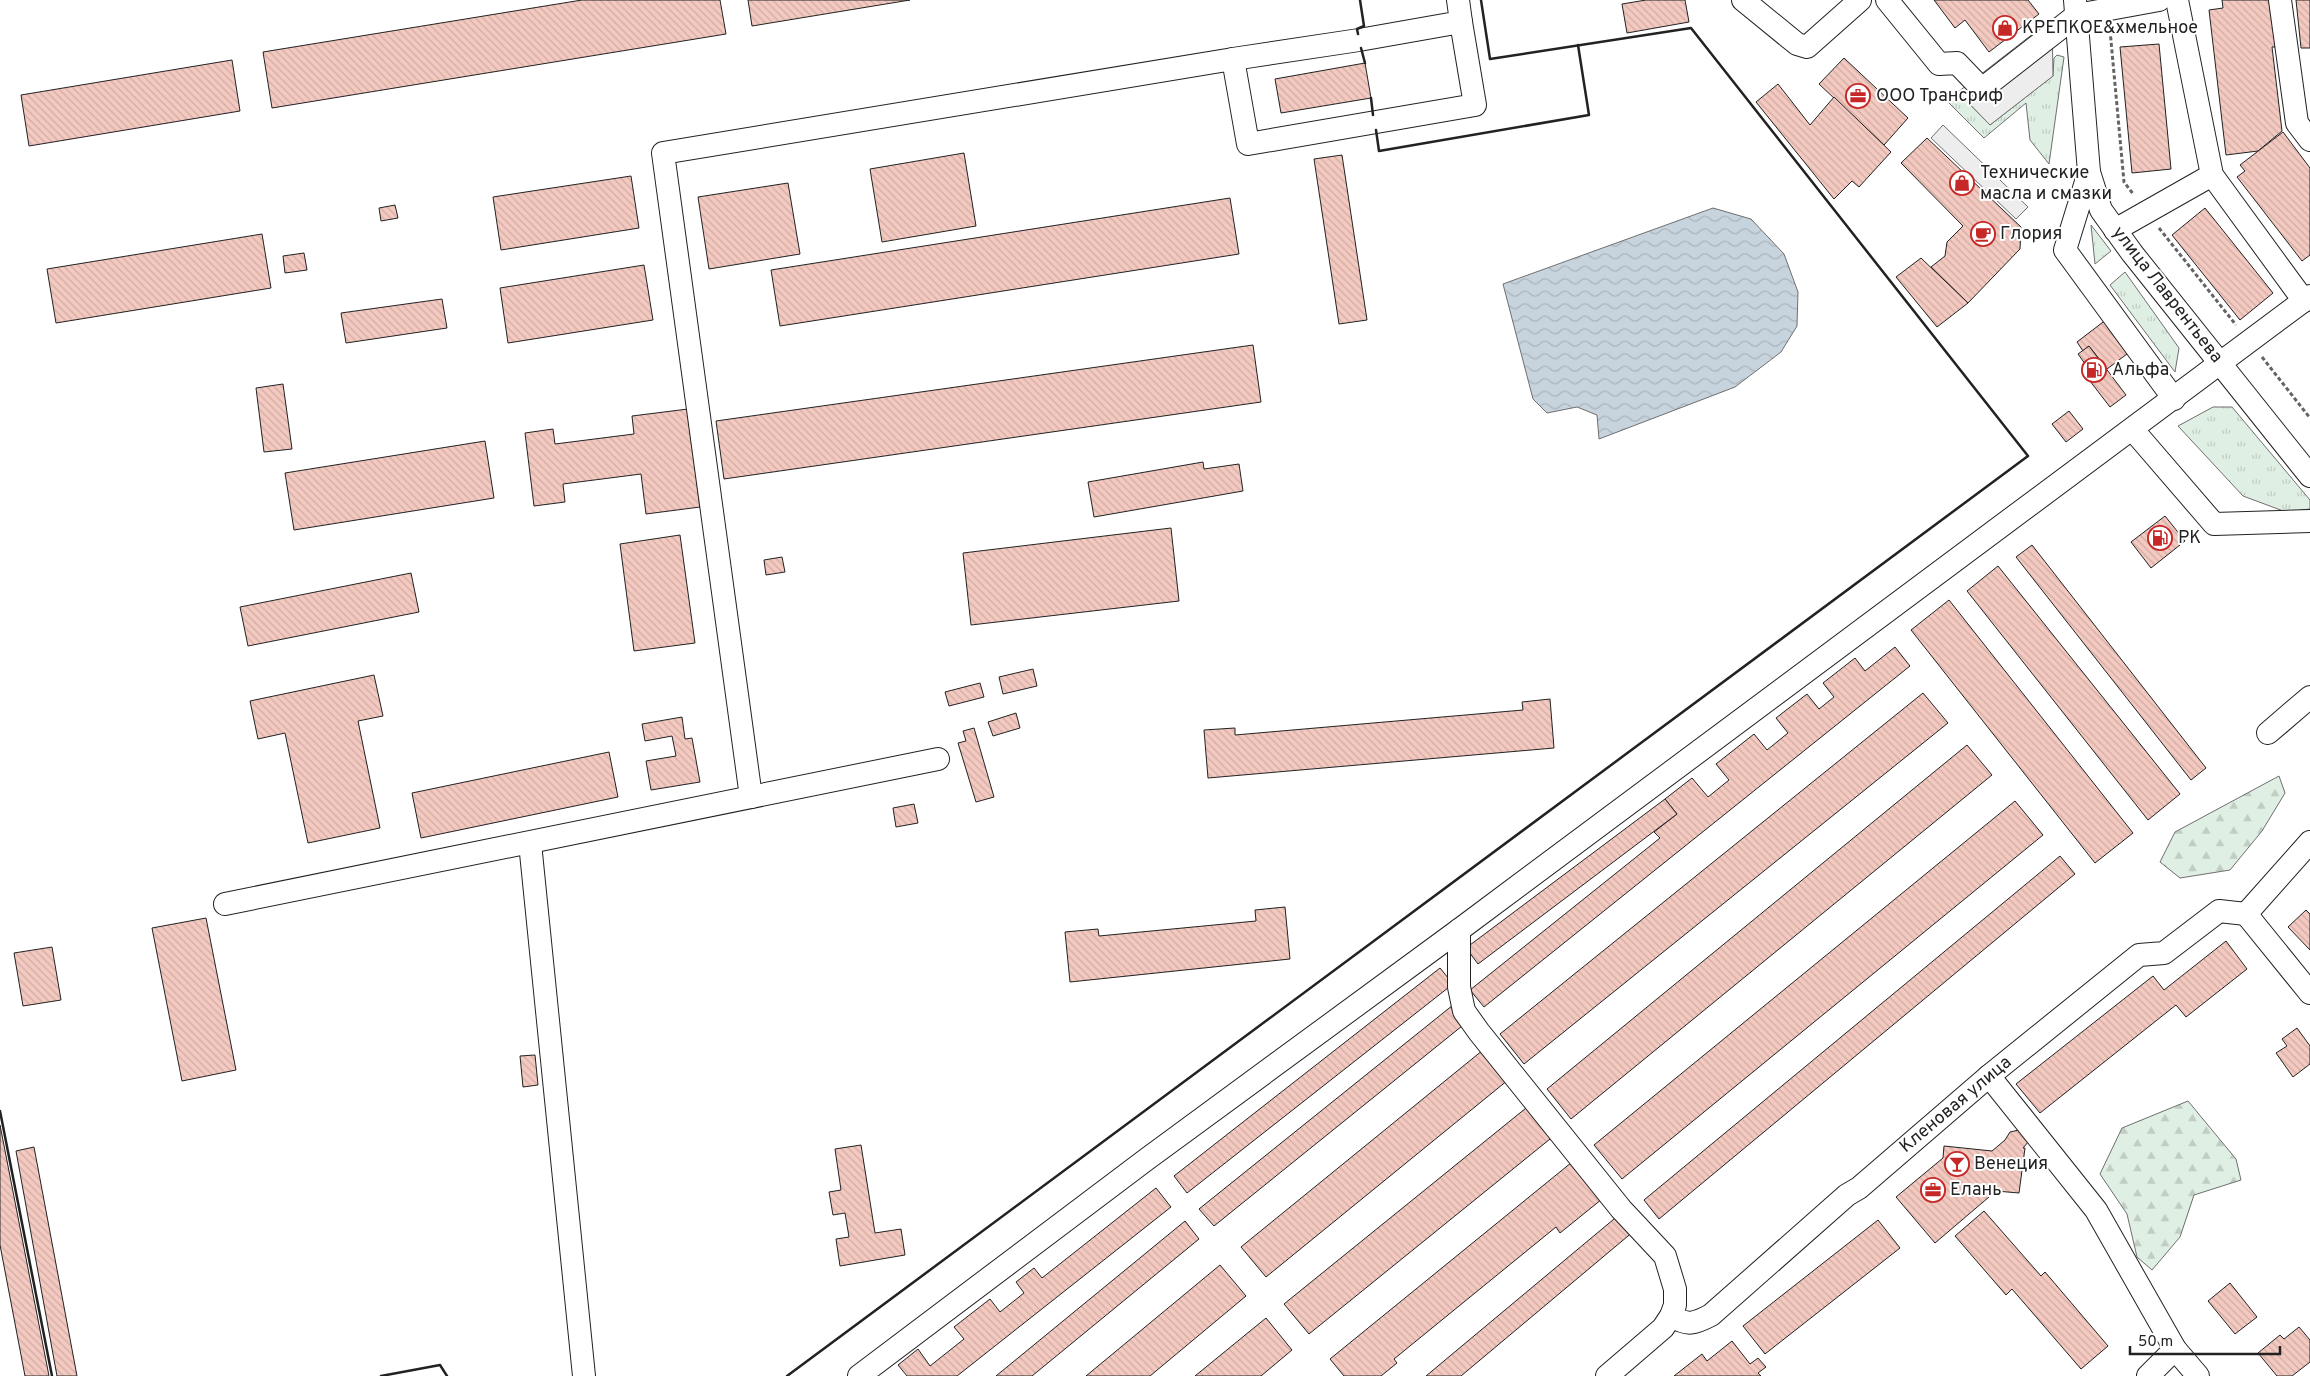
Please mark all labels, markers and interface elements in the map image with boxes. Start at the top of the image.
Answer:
shop icon: КРЕПКОЕ&хмельное [1992,15,2018,41]
place label: КРЕПКОЕ&хмельное [2022,17,2198,40]
office icon: ООО Трансриф [1845,83,1871,109]
place label: ООО Трансриф [1876,85,2003,108]
place label: Технические масла и смазки [1980,162,2112,206]
shop icon: Технические масла и смазки [1949,170,1975,196]
cafe icon: Глория [1970,221,1996,247]
street label: улица Лаврентьева [2106,222,2228,368]
place label: Глория [2000,223,2062,246]
fuel station icon: Альфа [2081,357,2107,383]
place label: Альфа [2112,359,2169,382]
fuel station icon: РК [2147,525,2173,551]
place label: РК [2178,527,2201,550]
street label: Кленовая улица [1895,1051,2017,1159]
bar icon: Венеция [1944,1151,1970,1177]
place label: Венеция [1974,1153,2048,1176]
office icon: Елань [1920,1177,1946,1203]
place label: Елань [1950,1179,2002,1202]
scale bar [2130,1324,2280,1356]
text: 50 m [2138,1333,2173,1352]

